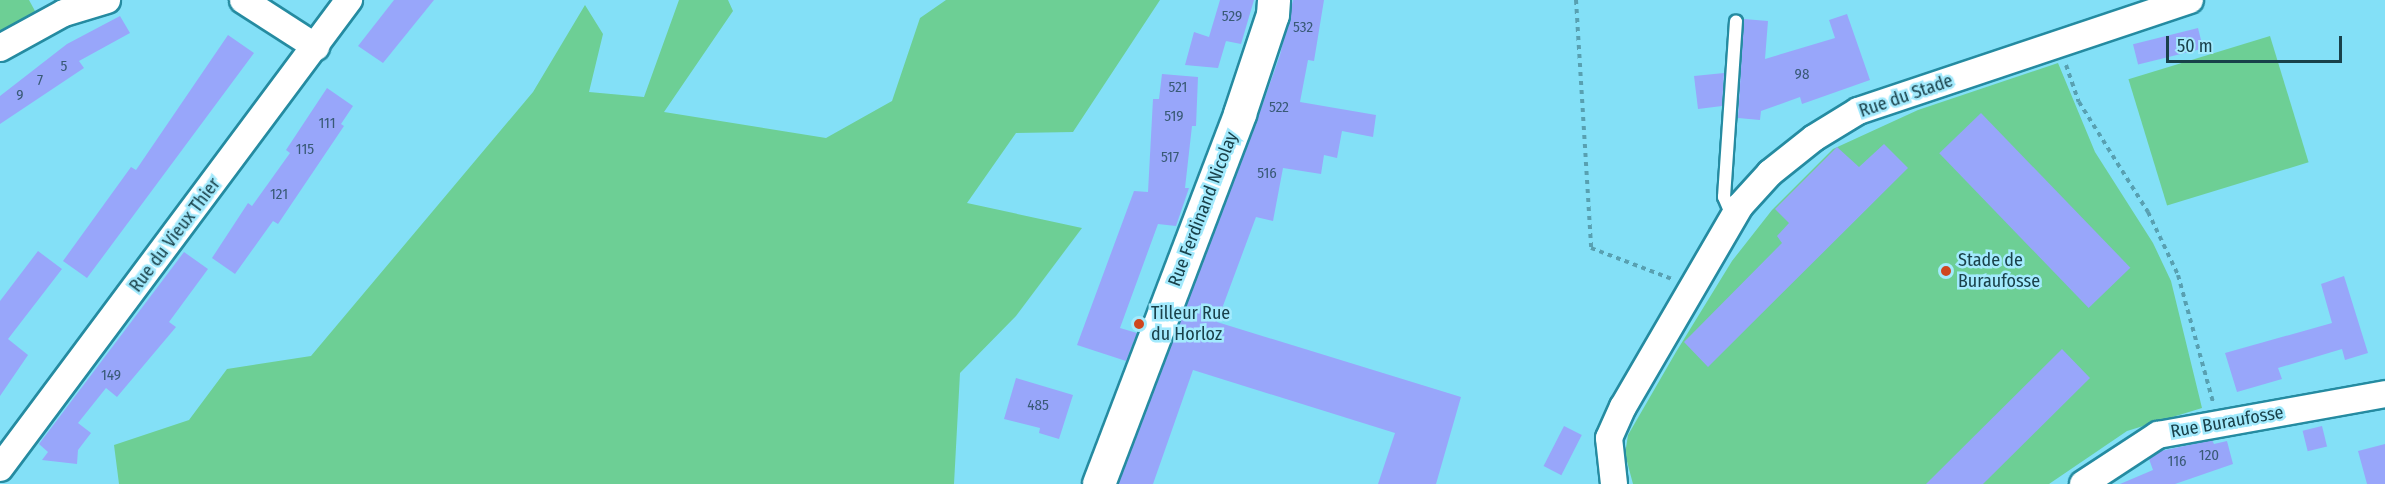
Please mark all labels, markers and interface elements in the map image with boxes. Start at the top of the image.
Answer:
house number: 529 [1222,8,1242,26]
house number: 532 [1293,19,1313,37]
scale bar [2169,24,2344,62]
text: 50 m [2177,35,2213,57]
house number: 5 [61,58,67,76]
house number: 98 [1795,66,1809,84]
street label: Rue du Stade [1856,70,1956,122]
house number: 7 [37,72,43,90]
house number: 521 [1169,79,1187,97]
house number: 9 [16,87,24,105]
house number: 522 [1269,99,1289,117]
house number: 519 [1164,108,1184,126]
house number: 111 [318,115,336,133]
street label: Rue Ferdinand Nicolay [1164,129,1242,289]
house number: 115 [296,141,314,159]
house number: 517 [1161,149,1179,167]
house number: 516 [1257,165,1277,183]
street label: Rue du Vieux Thier [125,174,225,296]
house number: 121 [270,186,288,204]
place label: Stade de Buraufosse [1958,250,2040,292]
marker: Stade de Buraufosse [1939,264,1953,278]
place label: Tilleur Rue du Horloz [1151,303,1230,346]
marker: Tilleur Rue du Horloz [1132,317,1146,331]
house number: 149 [101,367,121,385]
house number: 485 [1027,397,1049,415]
street label: Rue Buraufosse [2169,401,2285,443]
house number: 120 [2199,447,2219,465]
house number: 116 [2168,453,2186,471]

